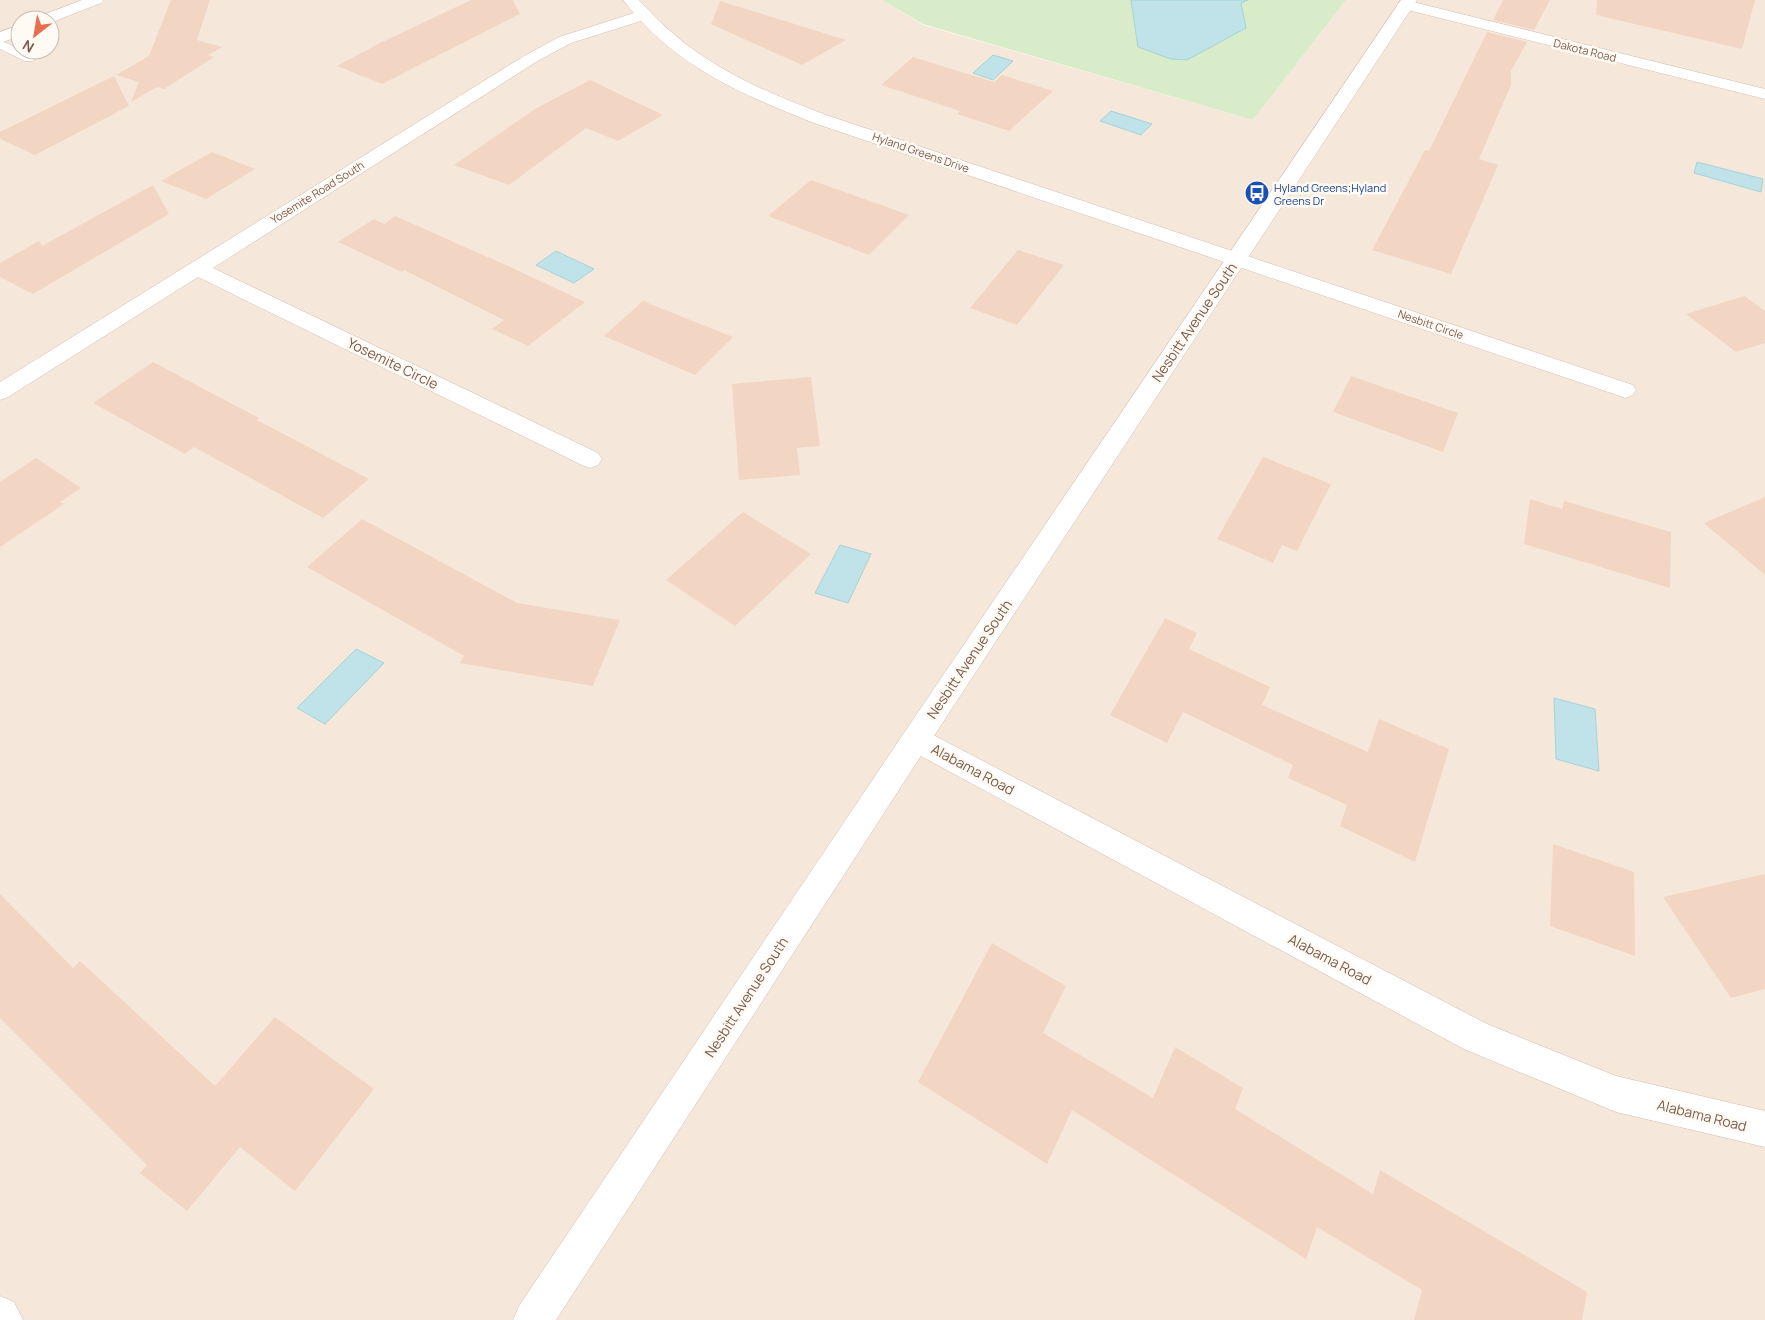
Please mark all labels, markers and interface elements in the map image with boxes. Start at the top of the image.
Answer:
north arrow [10,10,60,60]
street label: Dakota Road [1552,35,1618,65]
text: N [19,36,37,57]
street label: Hyland Greens Drive [870,128,972,176]
street label: Yosemite Road South [267,157,367,227]
bus stop icon: Hyland Greens;Hyland Greens Dr [1244,180,1270,206]
place label: Hyland Greens;Hyland Greens Dr [1274,180,1386,208]
street label: Nesbitt Avenue South [1147,259,1241,385]
street label: Nesbitt Circle [1396,306,1466,342]
street label: Yosemite Circle [344,333,442,393]
street label: Nesbitt Avenue South [922,596,1016,722]
street label: Alabama Road [928,739,1018,799]
street label: Alabama Road [1285,929,1375,989]
street label: Nesbitt Avenue South [700,933,792,1061]
street label: Alabama Road [1655,1095,1749,1135]

